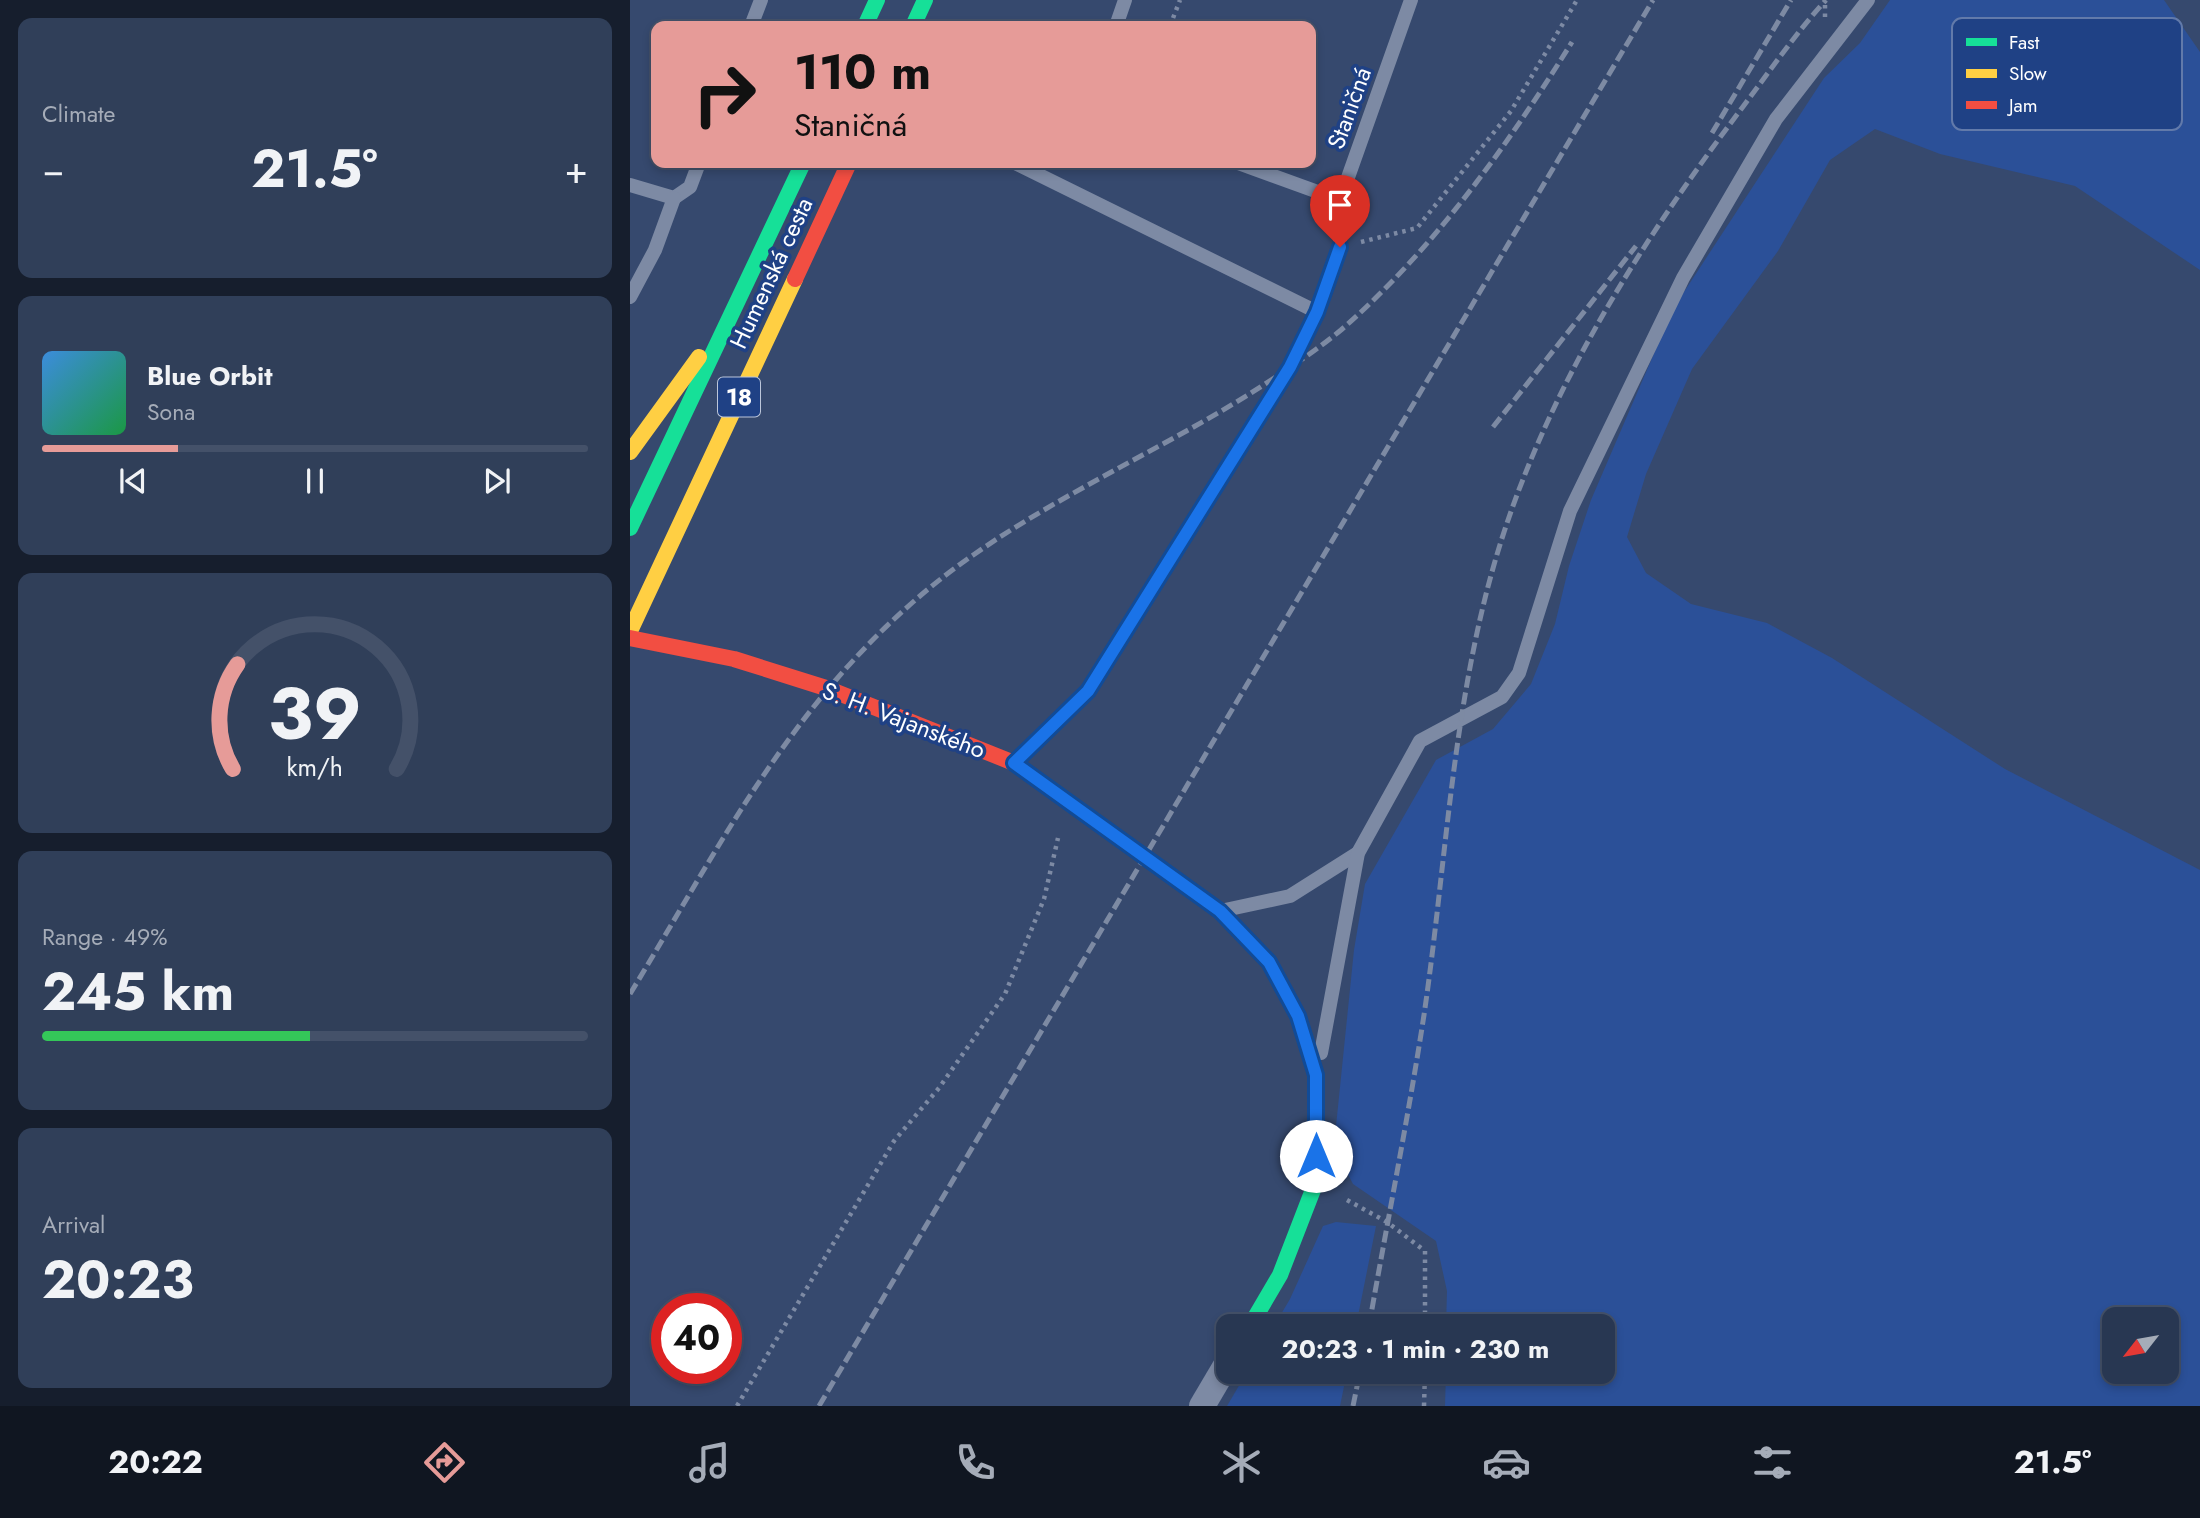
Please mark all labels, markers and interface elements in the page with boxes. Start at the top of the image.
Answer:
legend [1952,18,2182,130]
text: Fast [2009,29,2040,56]
text: 110 m [794,37,931,107]
icon: right [679,49,770,140]
text: Slow [2009,60,2047,87]
street label: Staničná [1318,62,1380,154]
text: Jam [2006,92,2038,119]
text: Climate [42,97,115,131]
text: Staničná [794,102,907,148]
text: 21.5° [251,131,378,207]
text: − [42,142,64,197]
text: + [565,142,588,197]
pin [1310,175,1370,247]
icon: arrive [1321,186,1359,224]
street label: Humenská cesta [721,192,821,354]
text: Blue Orbit [147,357,272,395]
road number: 18 [718,378,760,416]
text: Sona [147,395,195,429]
icon: previous [114,462,152,500]
icon: pause [296,462,334,500]
icon: next [478,462,516,500]
text: 39 [268,661,362,766]
street label: S. H. Vajanského [817,673,991,767]
text: km/h [287,749,343,785]
text: Range · 49% [42,920,168,954]
text: 245 km [42,954,234,1030]
position arrow [1279,1119,1353,1193]
text: Arrival [42,1208,105,1242]
text: 20:23 [42,1242,194,1318]
speed limit sign: 40 [651,1293,742,1384]
north arrow [2102,1307,2179,1384]
map controls [2102,1307,2179,1384]
text: 20:23 · 1 min · 230 m [1282,1330,1549,1368]
icon: directions [420,1438,469,1487]
icon: music [685,1438,734,1487]
icon: phone [951,1438,1000,1487]
icon: climate [1217,1438,1266,1487]
icon: car [1482,1438,1531,1487]
icon: filters [1748,1438,1797,1487]
text: 20:22 [108,1439,203,1485]
text: 21.5° [2014,1439,2092,1485]

